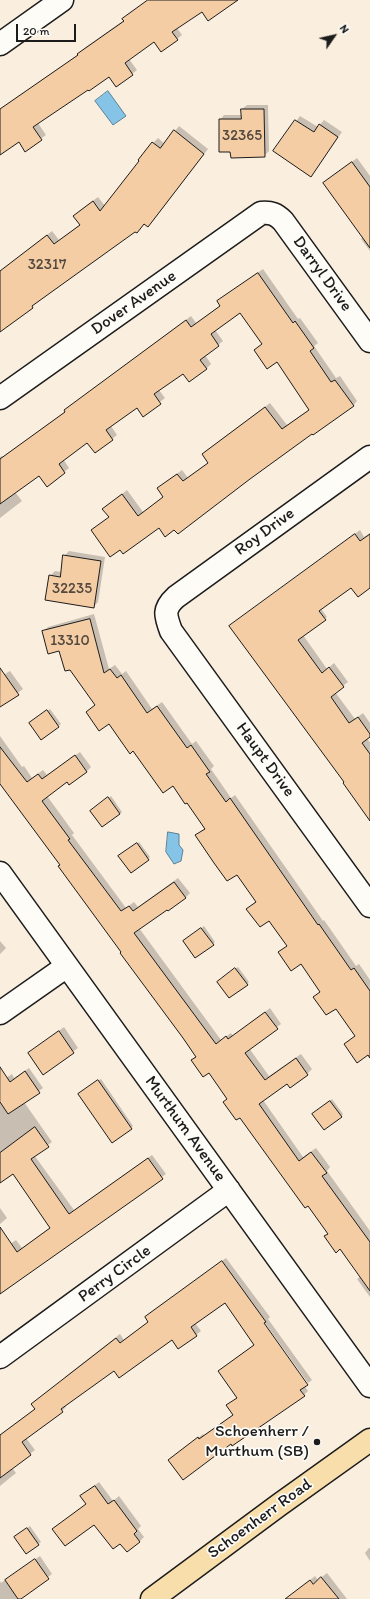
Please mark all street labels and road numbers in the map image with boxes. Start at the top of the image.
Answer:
street label: Darryl Drive [288,232,356,316]
street label: Dover Avenue [87,266,181,340]
street label: Roy Drive [231,503,299,561]
street label: Haupt Drive [231,719,299,801]
street label: Murthum Avenue [140,1072,230,1186]
street label: Perry Circle [75,1241,155,1307]
street label: Schoenherr Road [204,1474,316,1564]

